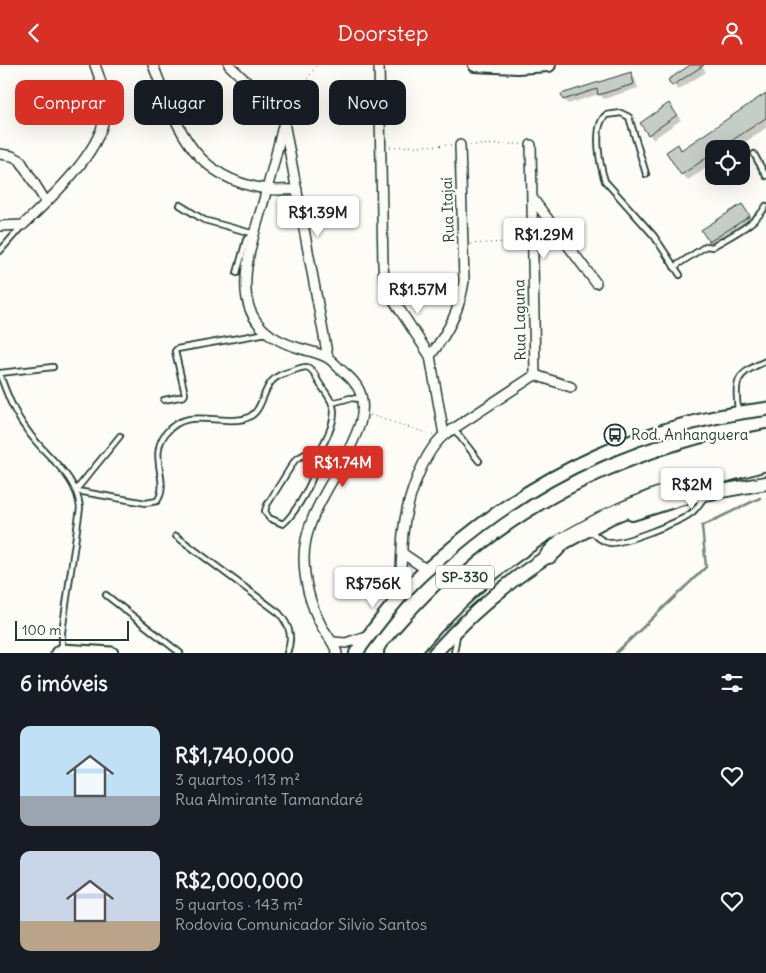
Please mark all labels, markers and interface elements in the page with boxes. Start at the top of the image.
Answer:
icon: back [20,19,48,47]
text: Doorstep [338,19,428,47]
icon: person [718,19,746,47]
chip: Comprar [15,80,124,125]
chip: Alugar [134,80,223,125]
chip: Filtros [233,80,319,125]
chip: Novo [329,80,406,125]
map controls [705,140,750,185]
button: locate [705,140,750,185]
street label: Rua Itajaí [437,177,458,243]
pin: R$1.39M [272,195,364,238]
text: R$1.39M [288,202,348,222]
pin: R$1.29M [498,217,590,260]
text: R$1.29M [514,224,574,244]
pin: R$1.57M [372,273,464,315]
text: R$1.57M [389,279,447,299]
street label: Rua Laguna [509,279,530,361]
bus stop icon: Rod. Anhanguera [603,423,627,447]
place label: Rod. Anhanguera [631,425,749,444]
pin: R$1.74M [297,445,389,488]
text: R$1.74M [314,452,372,472]
pin: R$2M [662,467,722,510]
text: R$2M [672,474,712,494]
road number: SP-330 [436,566,494,589]
pin: R$756K [332,567,414,609]
text: R$756K [345,573,401,593]
scale bar [15,618,129,641]
text: 100 m [22,621,62,639]
icon: filters [718,669,746,697]
text: 6 imóveis [20,670,108,697]
text: R$1,740,000 [175,742,294,769]
icon: home [60,746,120,806]
icon: heart [718,762,746,790]
text: 3 quartos · 113 m² [175,769,300,789]
text: Rua Almirante Tamandaré [175,789,363,809]
text: R$2,000,000 [175,867,303,894]
icon: home [60,871,120,931]
icon: heart [718,887,746,915]
text: 5 quartos · 143 m² [175,894,303,914]
text: Rodovia Comunicador Silvio Santos [175,914,427,934]

